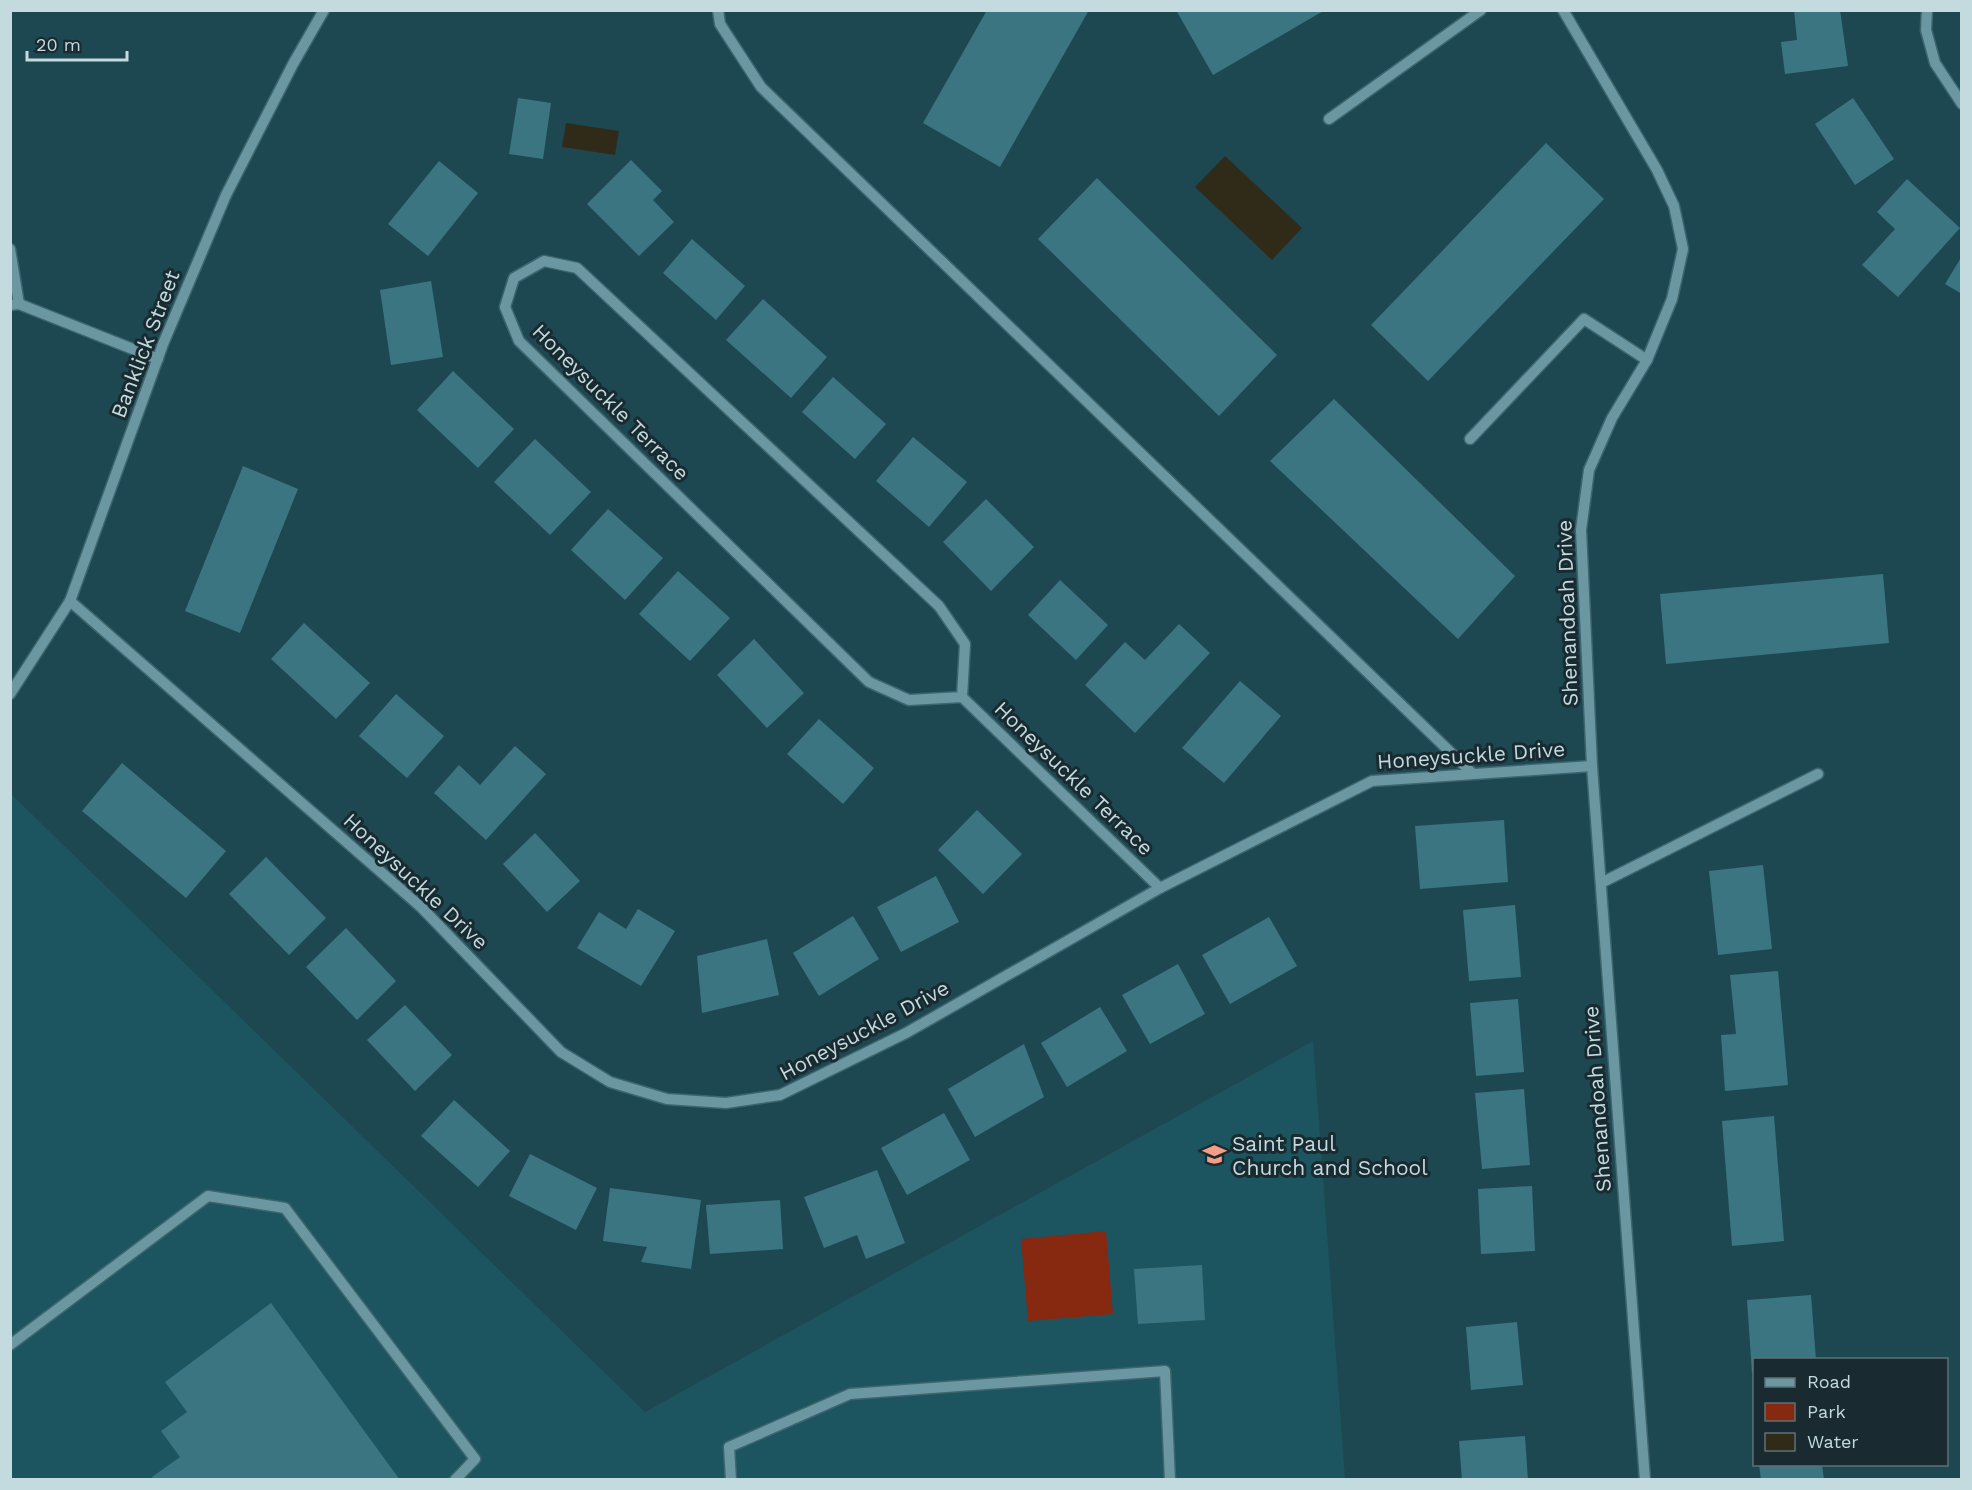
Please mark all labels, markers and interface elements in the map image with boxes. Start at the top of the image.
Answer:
scale bar [27,24,128,62]
text: 20 m [36,34,81,55]
street label: Banklick Street [105,266,185,421]
street label: Honeysuckle Terrace [528,319,694,485]
street label: Shenandoah Drive [1551,519,1583,707]
street label: Honeysuckle Terrace [989,696,1159,860]
street label: Honeysuckle Drive [1376,736,1566,774]
street label: Honeysuckle Drive [338,808,494,954]
street label: Honeysuckle Drive [775,975,953,1085]
street label: Shenandoah Drive [1578,1005,1616,1193]
place label: Saint Paul Church and School [1232,1131,1428,1180]
school or university icon: Saint Paul Church and School [1201,1142,1227,1168]
legend [1753,1358,1948,1466]
text: Road [1807,1371,1851,1392]
text: Park [1807,1401,1846,1422]
text: Water [1807,1431,1859,1452]

